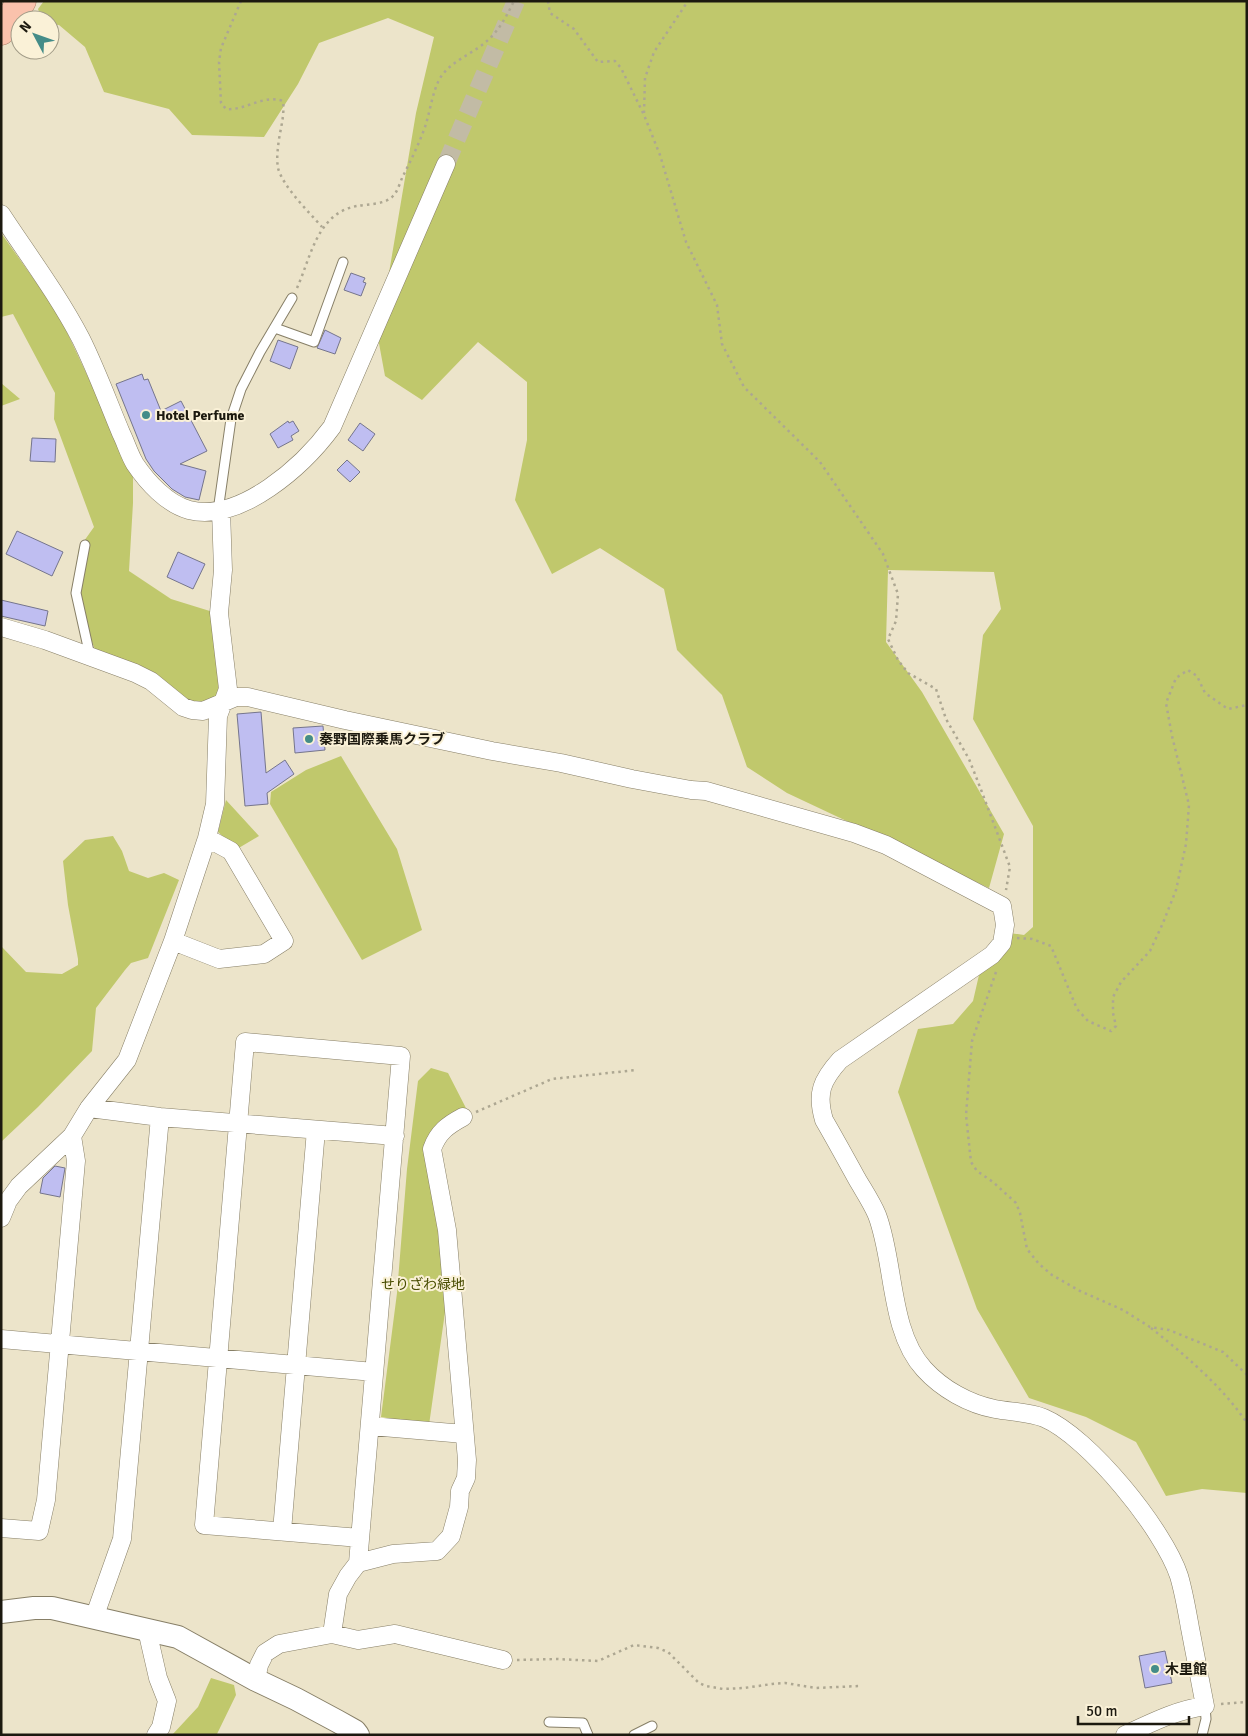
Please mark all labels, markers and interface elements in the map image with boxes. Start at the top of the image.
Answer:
north arrow [10,10,60,60]
text: N [16,18,35,36]
place label: Hotel Perfume [156,407,245,424]
marker: Hotel Perfume [140,409,152,421]
place label: 秦野国際乗馬クラブ [319,731,445,748]
marker: 秦野国際乗馬クラブ [303,733,315,745]
park label: せりざわ緑地 [381,1276,465,1293]
place label: 木里館 [1165,1661,1207,1678]
marker: 木里館 [1149,1663,1161,1675]
scale bar [1078,1694,1189,1726]
text: 50 m [1086,1702,1117,1720]

